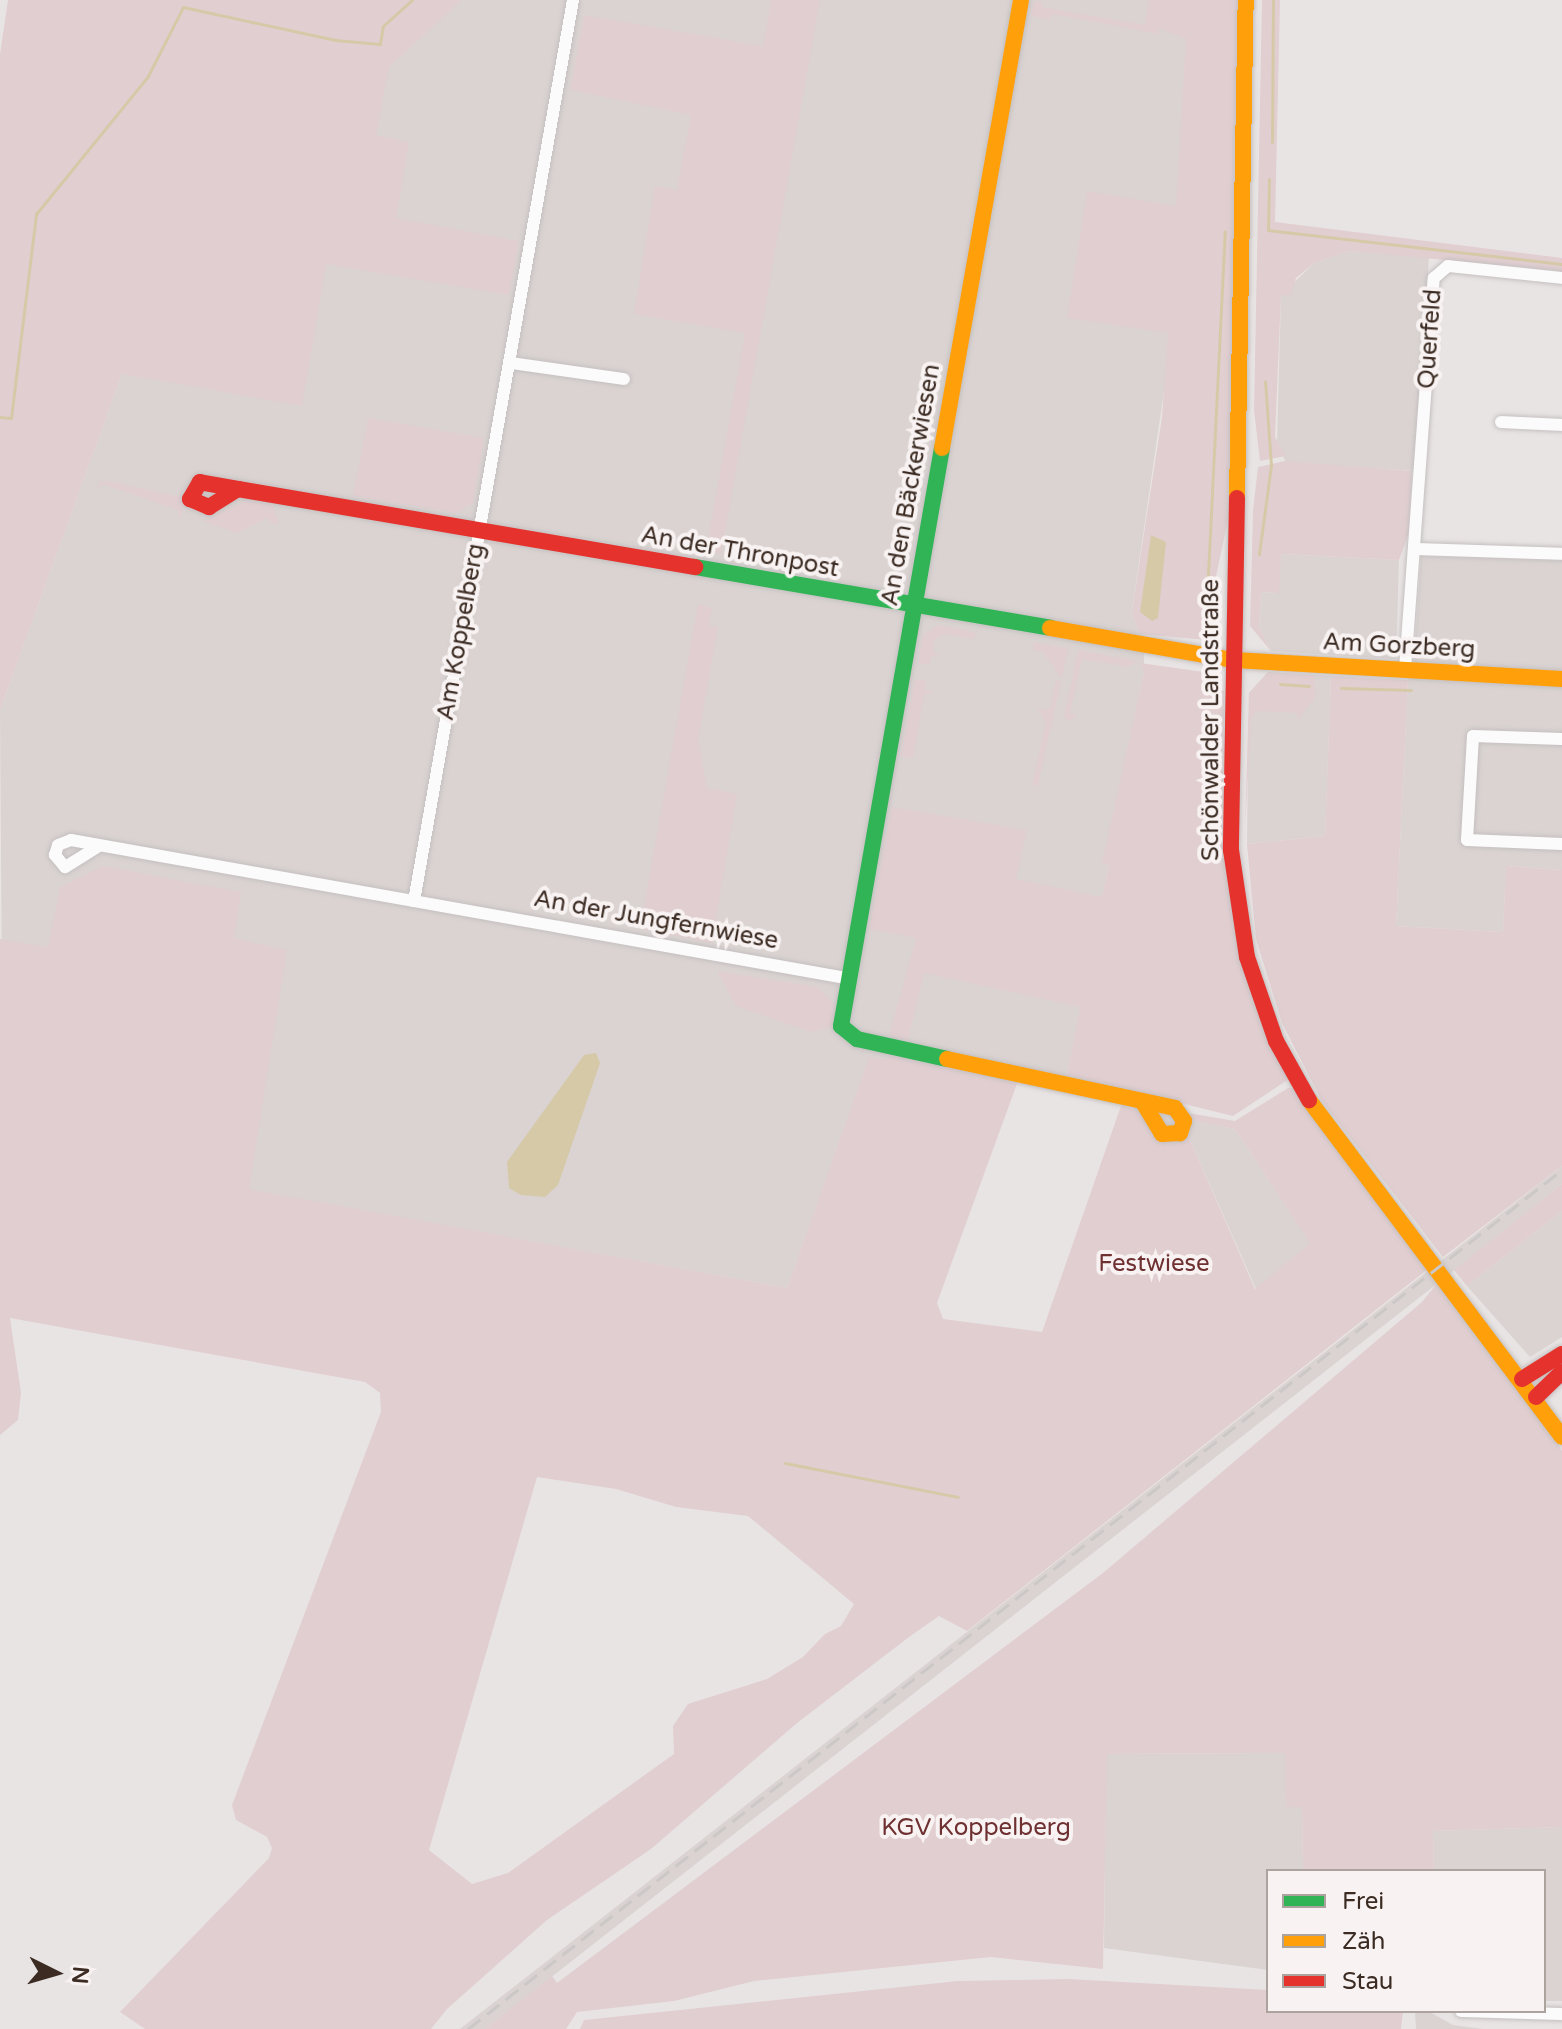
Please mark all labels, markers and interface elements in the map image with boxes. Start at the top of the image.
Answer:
street label: Querfeld [1412,288,1448,390]
street label: An den Bäckerwiesen [876,362,946,608]
street label: An der Thronpost [639,520,841,584]
street label: Am Koppelberg [431,541,491,723]
street label: Schönwalder Landstraße [1197,579,1225,861]
street label: Am Gorzberg [1322,628,1476,664]
street label: An der Jungfernwiese [532,884,780,956]
park label: Festwiese [1098,1250,1210,1278]
park label: KGV Koppelberg [881,1814,1071,1842]
legend [1266,1869,1546,2013]
text: Frei [1342,1887,1384,1916]
text: Zäh [1342,1927,1385,1956]
north arrow [16,1933,96,2013]
text: N [66,1965,94,1985]
text: Stau [1342,1967,1393,1996]

